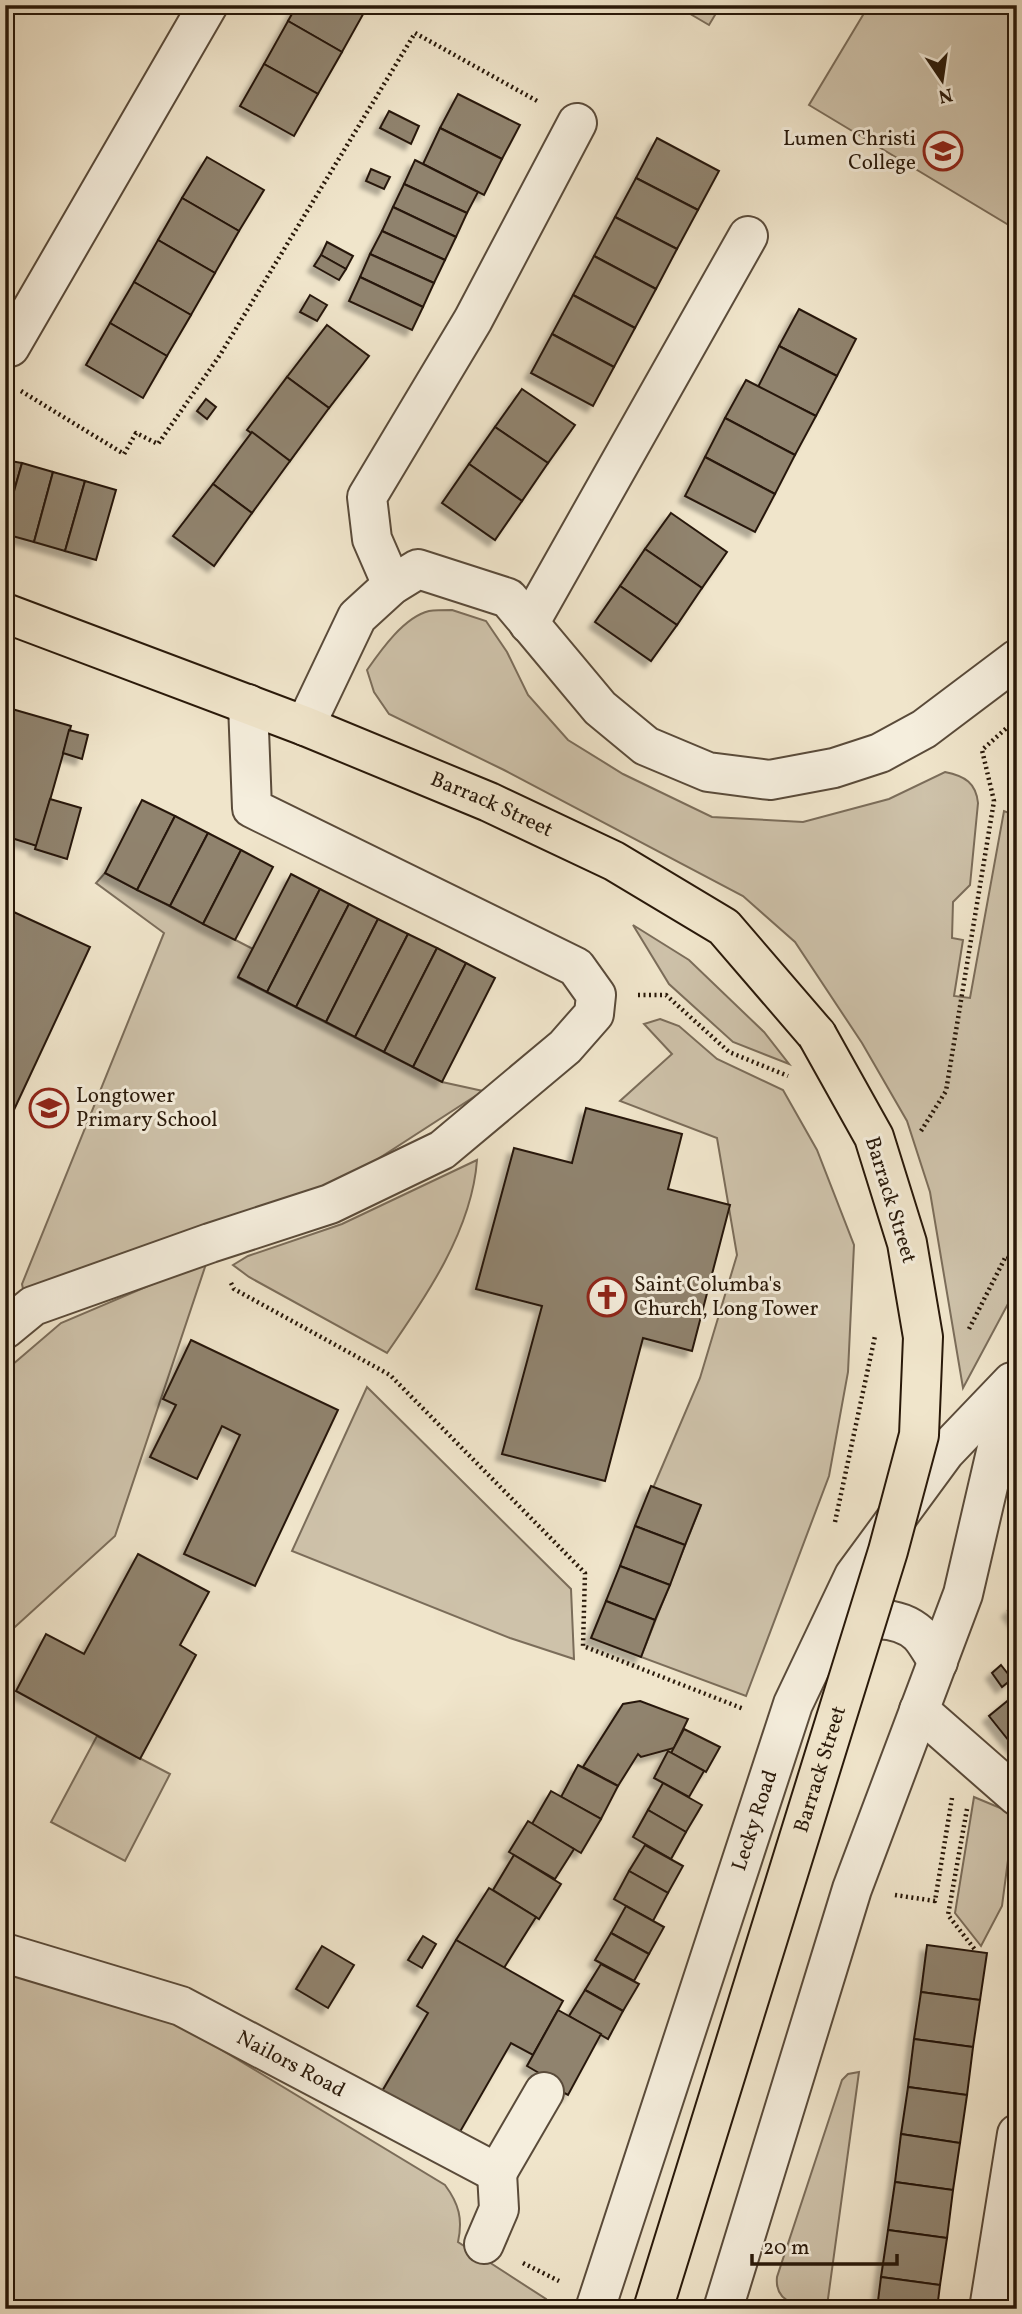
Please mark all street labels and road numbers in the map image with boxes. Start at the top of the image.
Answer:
street label: Barrack Street [426,765,558,845]
street label: Barrack Street [857,1133,923,1267]
street label: Barrack Street [787,1702,854,1836]
street label: Lecky Road [725,1766,785,1875]
street label: Nailors Road [231,2023,350,2105]

